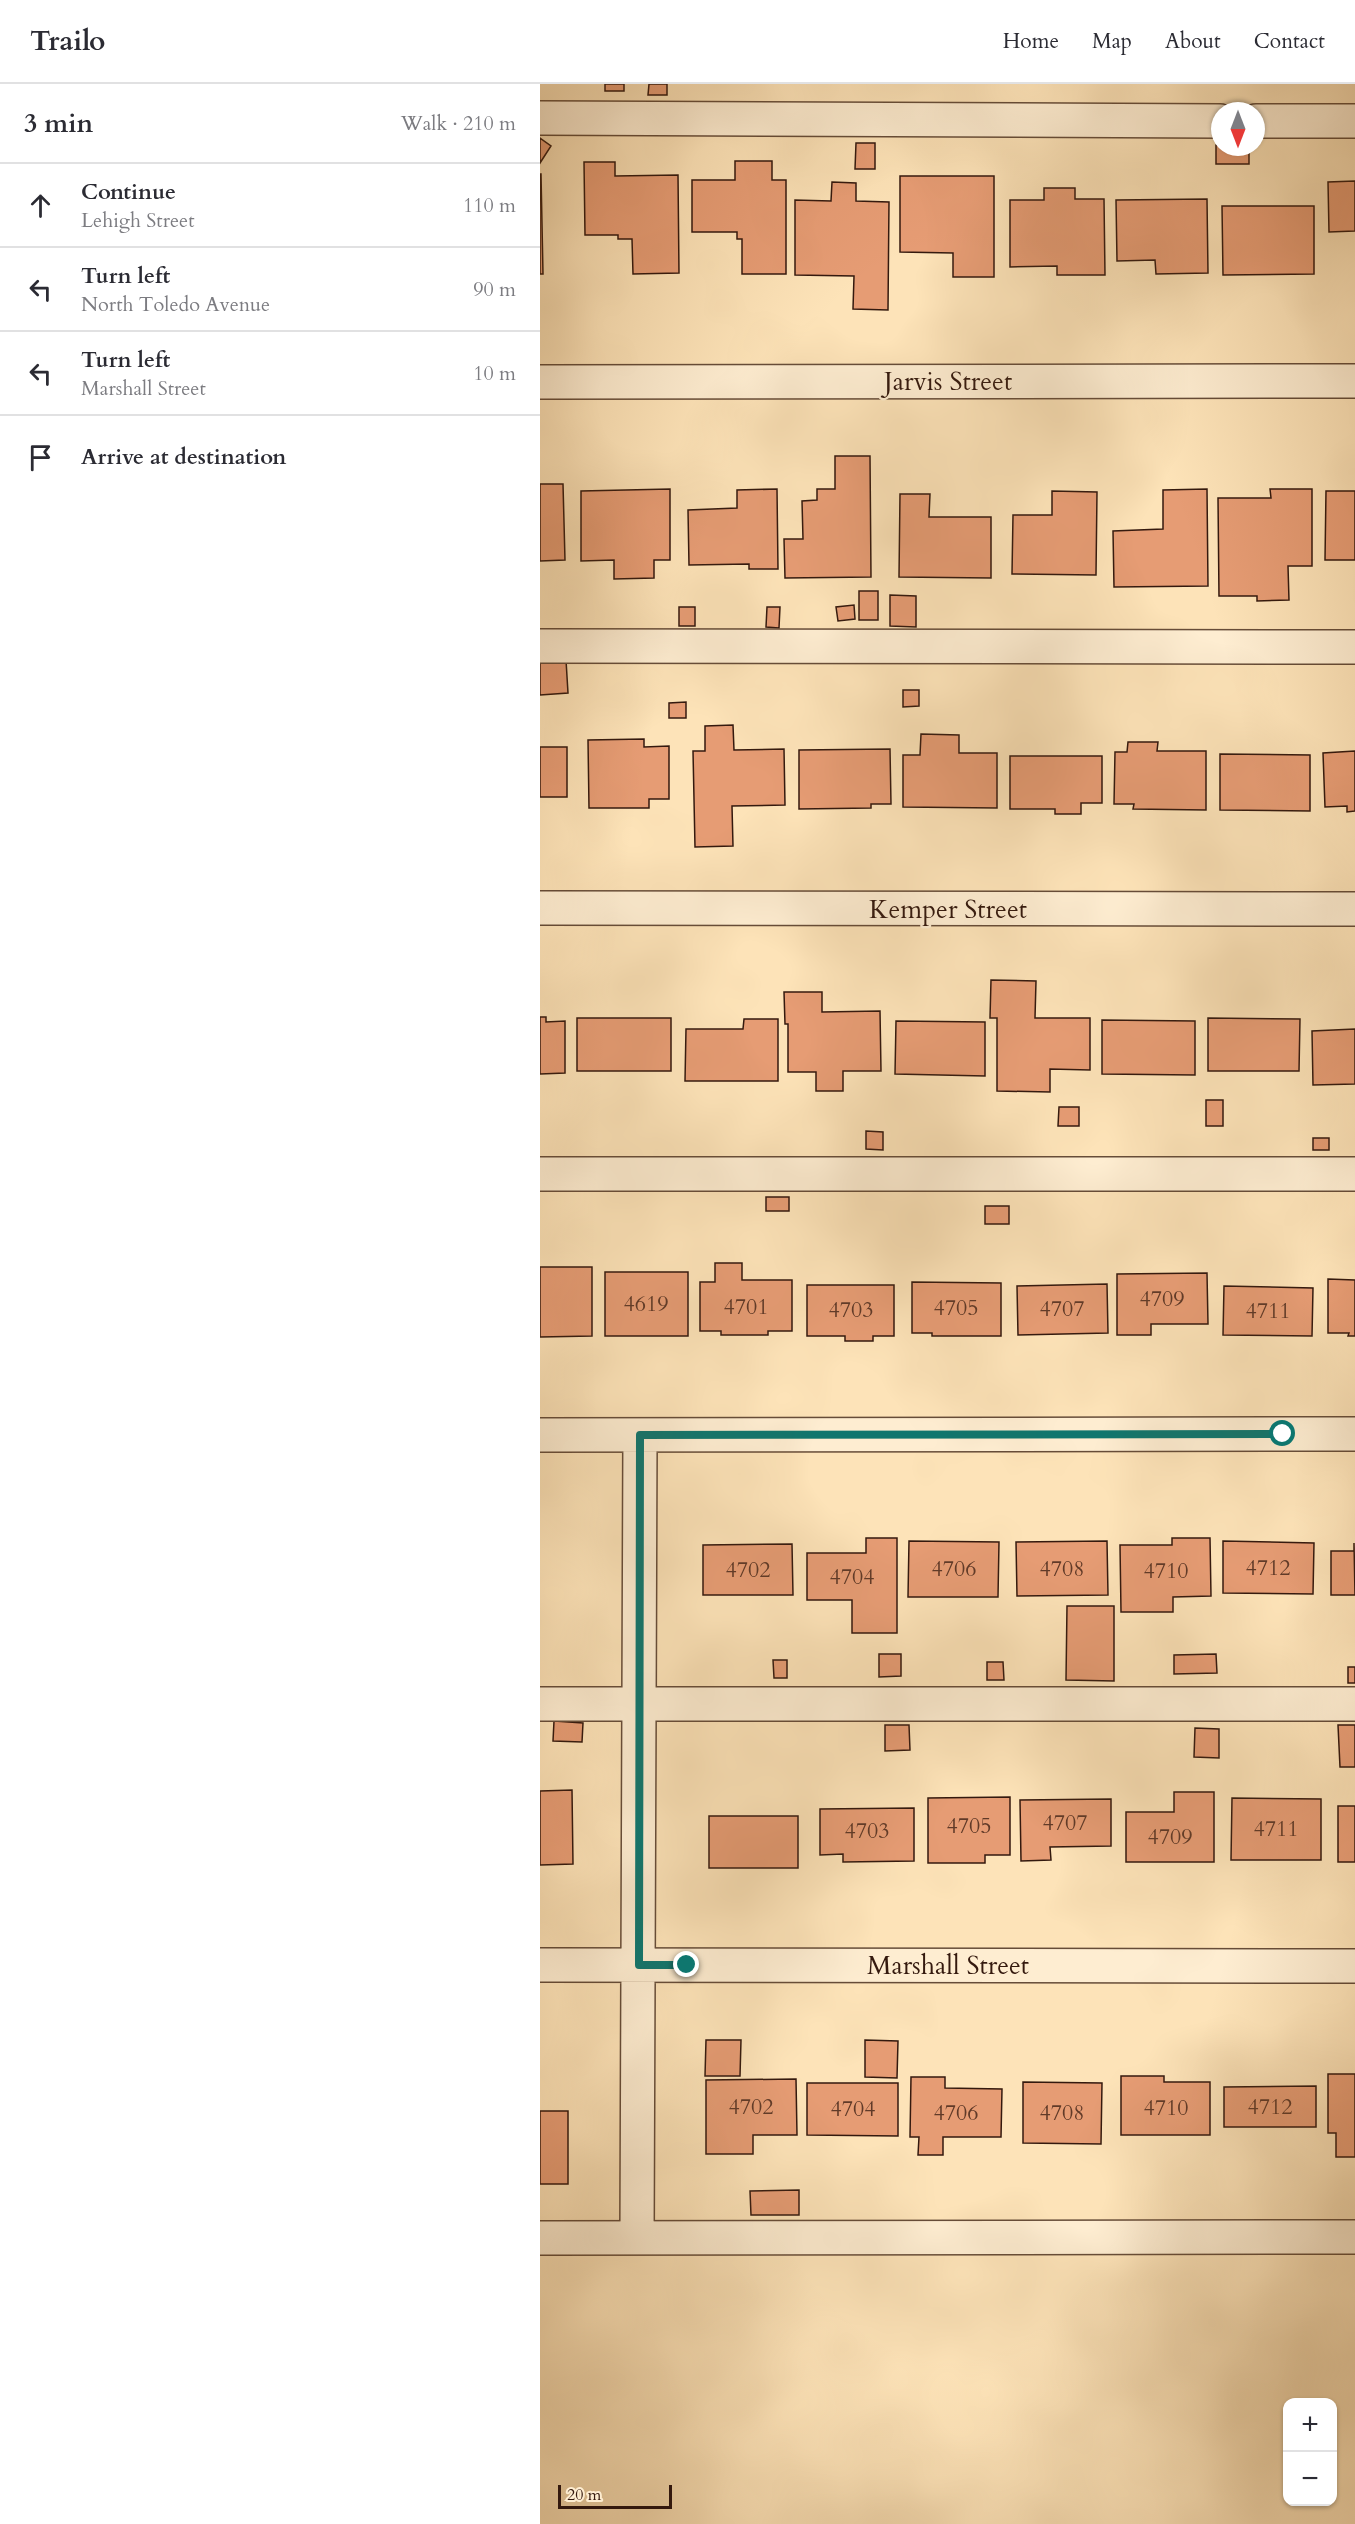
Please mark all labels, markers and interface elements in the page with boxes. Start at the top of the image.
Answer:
text: Trailo [30,22,105,60]
text: Home [1003,27,1059,56]
text: Map [1092,27,1132,56]
text: About [1165,27,1221,56]
text: Contact [1254,27,1325,56]
north arrow [1211,102,1265,156]
text: 3 min [24,106,93,141]
text: Walk · 210 m [401,110,516,137]
text: Continue [81,177,176,207]
icon: ahead [24,189,57,222]
text: 110 m [463,192,516,219]
text: Lehigh Street [81,207,194,234]
text: Turn left [81,261,170,291]
icon: left [24,273,57,306]
text: 90 m [473,276,516,303]
text: North Toledo Avenue [81,291,270,318]
text: Turn left [81,345,170,375]
icon: left [24,357,57,390]
text: 10 m [473,360,516,387]
street label: Jarvis Street [880,364,1012,399]
text: Marshall Street [81,375,206,402]
icon: arrive [24,441,57,474]
text: Arrive at destination [81,442,286,472]
street label: Kemper Street [869,892,1027,927]
house number: 4709 [1139,1284,1185,1314]
house number: 4619 [623,1289,669,1319]
house number: 4701 [723,1292,769,1322]
house number: 4705 [933,1293,979,1323]
house number: 4707 [1039,1294,1085,1324]
house number: 4703 [828,1295,874,1325]
house number: 4711 [1245,1296,1291,1326]
route start [1269,1420,1295,1446]
house number: 4712 [1245,1553,1291,1583]
house number: 4706 [931,1554,977,1584]
house number: 4708 [1039,1554,1085,1584]
house number: 4702 [725,1555,771,1585]
house number: 4710 [1143,1556,1189,1586]
house number: 4704 [829,1562,875,1592]
house number: 4707 [1042,1808,1088,1838]
house number: 4705 [946,1811,992,1841]
house number: 4711 [1253,1814,1299,1844]
house number: 4703 [844,1816,890,1846]
house number: 4709 [1147,1822,1193,1852]
street label: Marshall Street [867,1948,1029,1983]
route end [673,1951,699,1977]
house number: 4702 [728,2092,774,2122]
house number: 4712 [1247,2092,1293,2122]
house number: 4710 [1143,2093,1189,2123]
house number: 4704 [830,2094,876,2124]
house number: 4706 [933,2098,979,2128]
house number: 4708 [1039,2098,1085,2128]
map controls [1283,2398,1337,2506]
button: + [1283,2398,1337,2452]
button: − [1283,2452,1337,2506]
scale bar [558,2482,672,2510]
text: 20 m [567,2484,601,2506]

